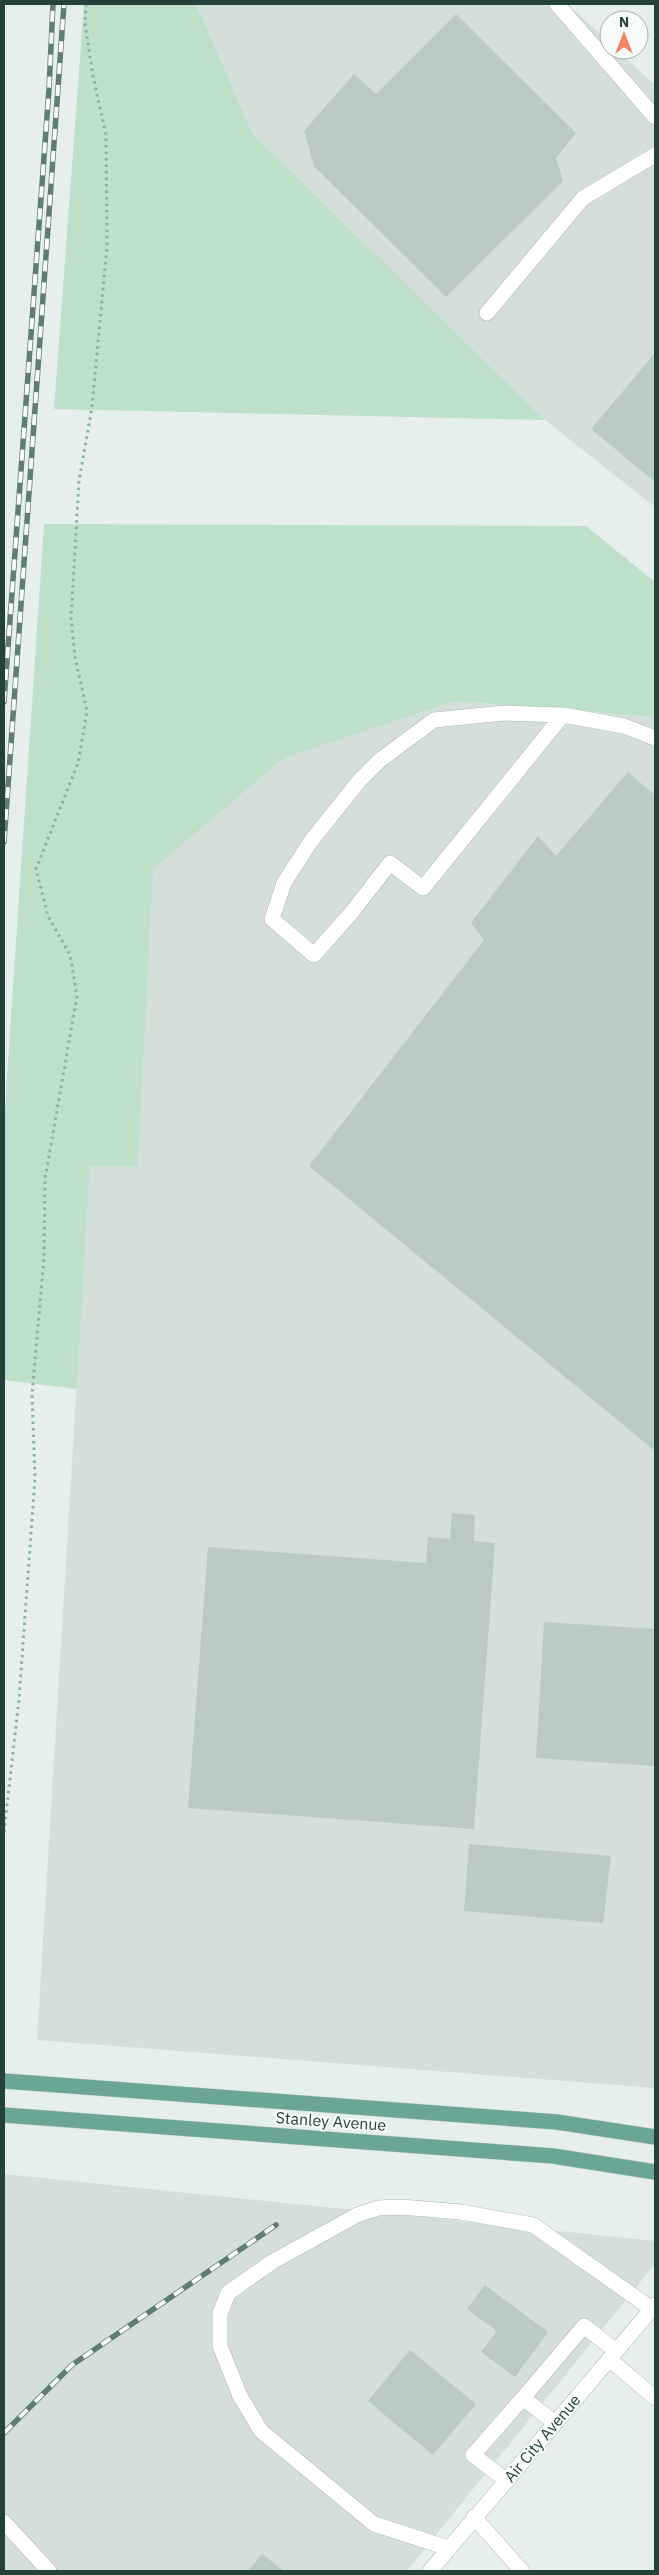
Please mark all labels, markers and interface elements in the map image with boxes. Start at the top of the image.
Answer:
north arrow [599,10,649,60]
text: N [619,13,629,31]
street label: Stanley Avenue [275,2107,387,2135]
street label: Air City Avenue [499,2390,585,2486]

